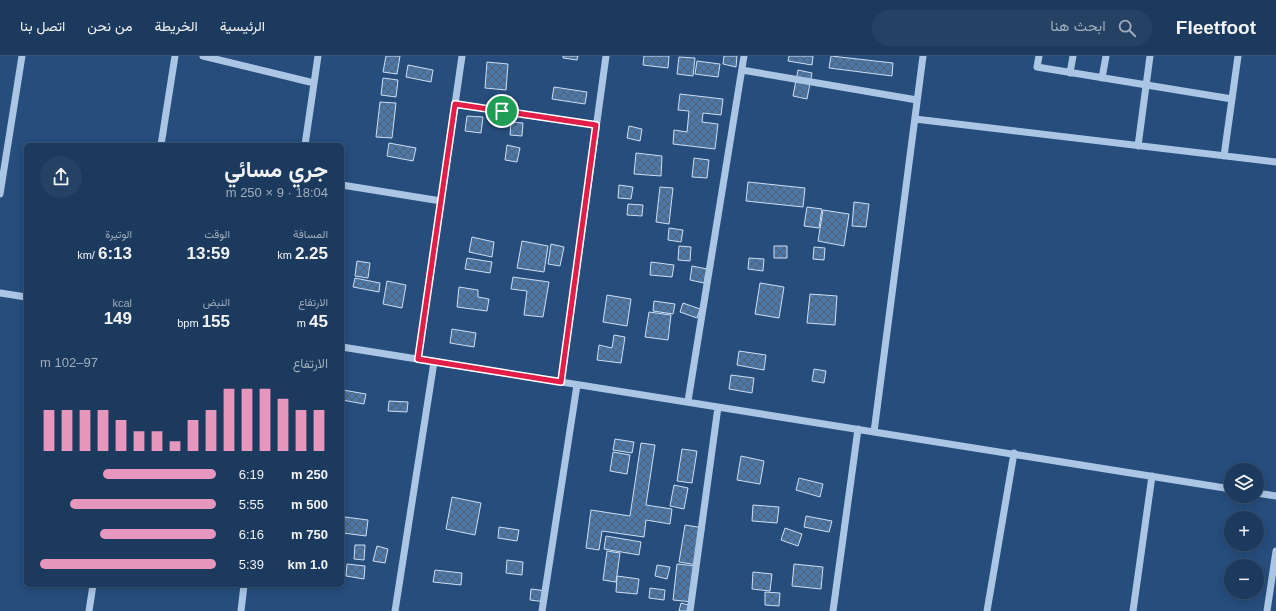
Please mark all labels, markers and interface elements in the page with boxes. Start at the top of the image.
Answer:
search box [872,10,1152,46]
text: ابحث هنا [1050,17,1106,34]
icon: search [1116,17,1138,39]
text: Fleetfoot [1176,17,1256,38]
text: اتصل بنا [20,18,65,34]
text: من نحن [87,18,132,34]
text: الخريطة [154,18,198,34]
text: الرئيسية [220,18,265,34]
pin [485,94,519,128]
icon: arrive [491,100,513,122]
button: share [40,156,82,198]
text: جري مسائي [224,157,328,182]
text: 18:04 · 9 × 250 m [226,185,328,200]
text: الوتيرة [105,228,132,240]
text: الوقت [204,228,230,240]
text: المسافة [293,228,328,240]
text: 6:13 [98,244,132,263]
text: 13:59 [187,244,230,263]
text: 2.25 [295,244,328,263]
text: /km [77,249,98,261]
text: km [277,249,295,261]
text: النبض [203,296,230,308]
text: الارتفاع [298,296,328,308]
text: kcal [112,297,132,309]
text: 149 [104,309,132,328]
text: 155 [202,312,230,331]
text: 45 [309,312,328,331]
text: bpm [177,317,202,329]
text: m [297,317,309,329]
text: 97–102 m [40,355,98,370]
text: الارتفاع [293,356,328,371]
map controls [1224,463,1264,599]
button: layers [1224,463,1264,503]
text: 6:19 [239,467,264,482]
text: 250 m [291,467,328,482]
text: 5:55 [239,497,264,512]
text: 500 m [291,497,328,512]
button: + [1224,511,1264,551]
text: 6:16 [239,527,264,542]
text: 750 m [291,527,328,542]
text: 5:39 [239,557,264,572]
text: 1.0 km [288,557,328,572]
button: − [1224,559,1264,599]

